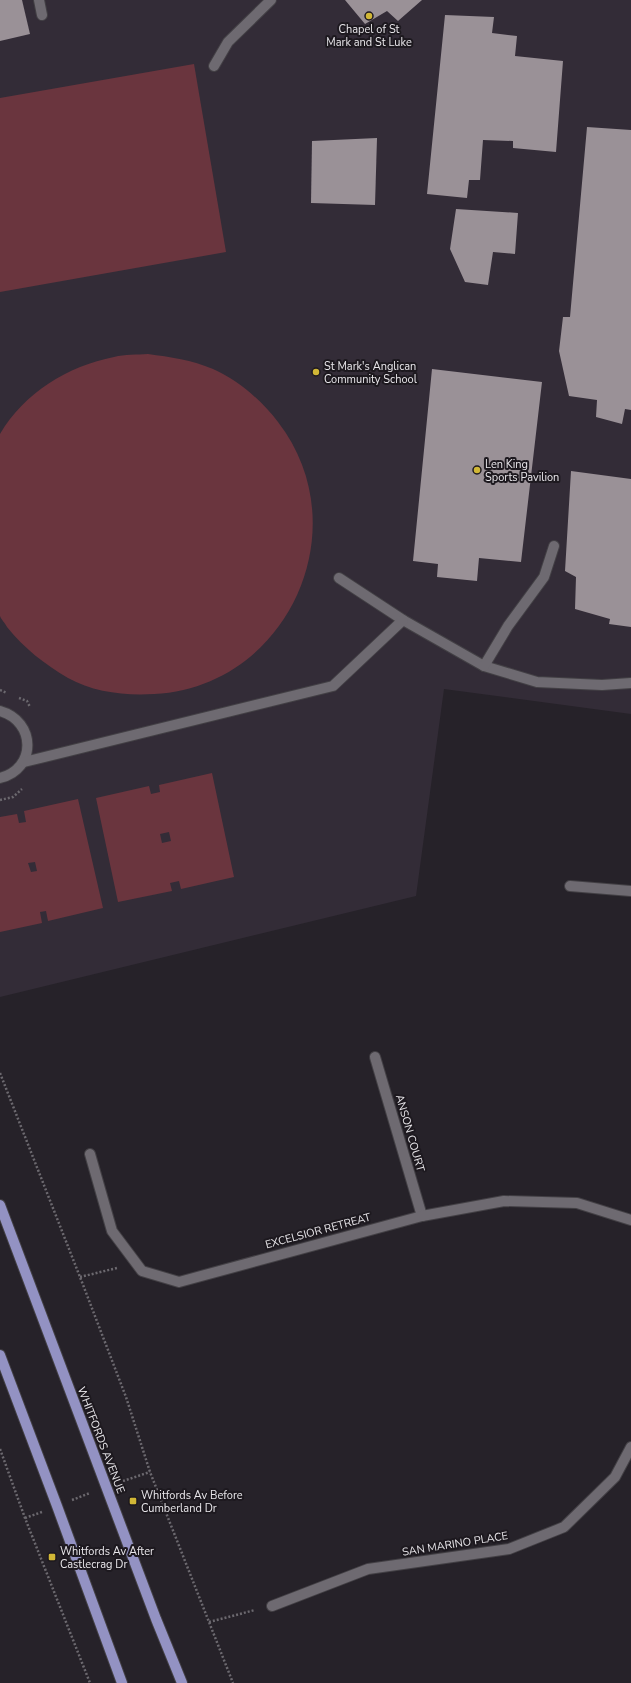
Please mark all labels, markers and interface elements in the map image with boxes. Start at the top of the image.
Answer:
marker: Chapel of St Mark and St Luke [364,11,374,21]
place label: Chapel of St Mark and St Luke [326,22,412,50]
place label: St Mark's Anglican Community School [324,359,418,387]
marker: St Mark's Anglican Community School [311,367,321,377]
place label: Len King Sports Pavilion [485,457,559,485]
marker: Len King Sports Pavilion [472,465,482,475]
street label: ANSON COURT [392,1093,428,1174]
street label: EXCELSIOR RETREAT [264,1210,373,1252]
street label: WHITFORDS AVENUE [74,1384,128,1496]
place label: Whitfords Av Before Cumberland Dr [141,1488,243,1516]
marker: Whitfords Av Before Cumberland Dr [128,1496,138,1506]
street label: SAN MARINO PLACE [401,1528,509,1560]
place label: Whitfords Av After Castlecrag Dr [60,1544,154,1572]
marker: Whitfords Av After Castlecrag Dr [47,1552,57,1562]

